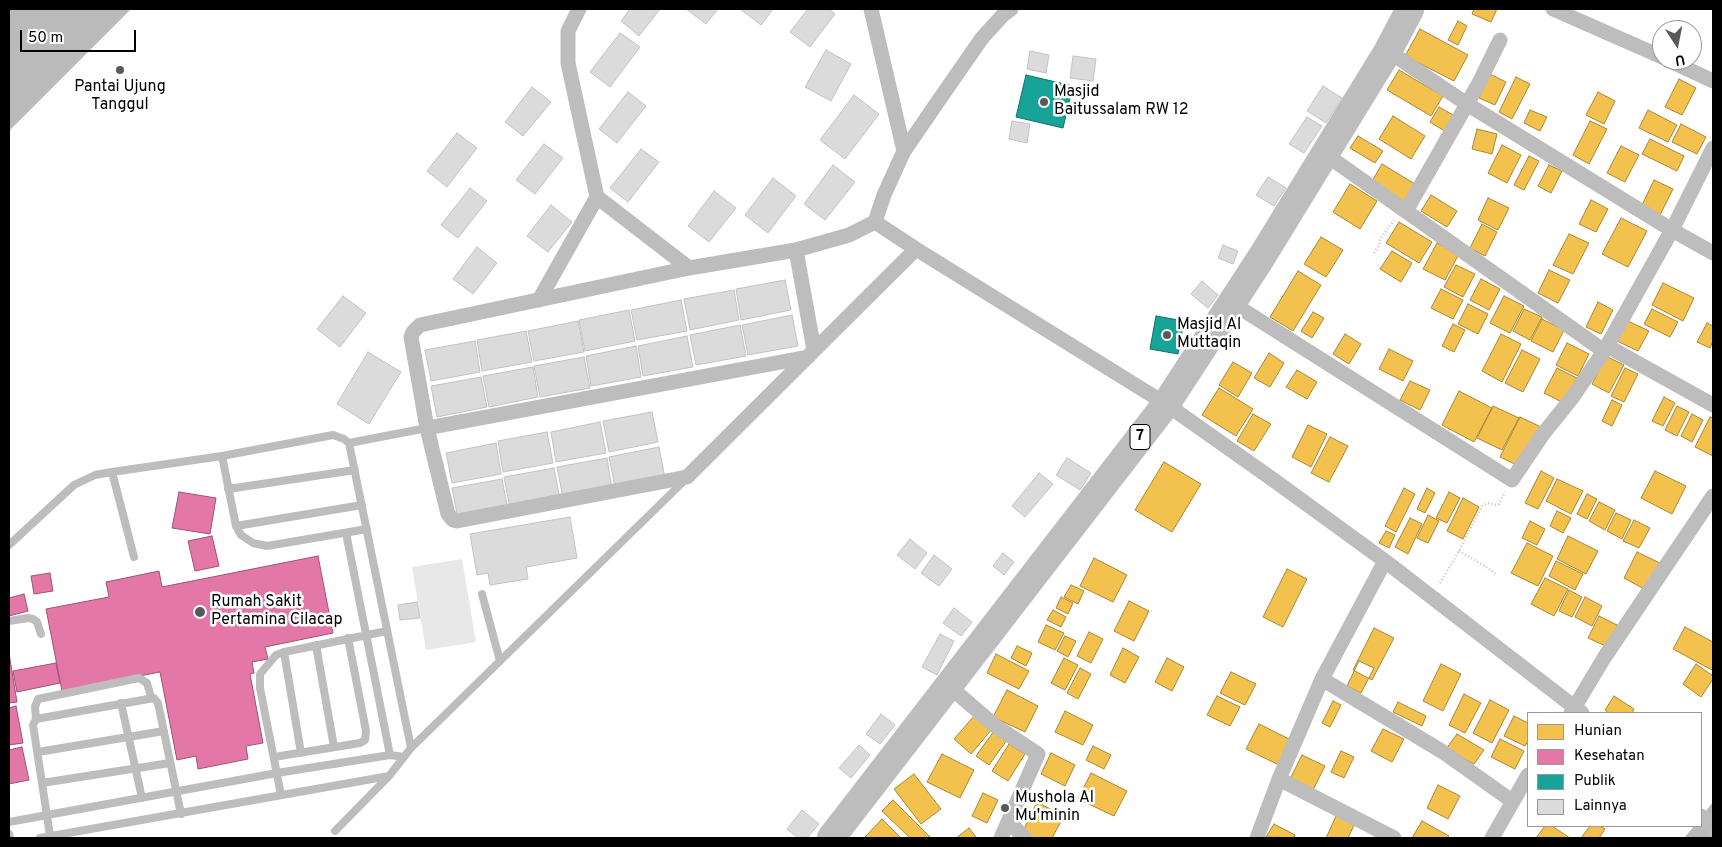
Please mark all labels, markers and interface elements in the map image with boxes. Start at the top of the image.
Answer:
scale bar [22,20,139,52]
north arrow [1652,20,1702,70]
text: 50 m [28,29,63,48]
text: U [1673,50,1686,69]
marker: Pantai Ujung Tanggul [114,64,126,76]
place label: Pantai Ujung Tanggul [74,78,166,116]
place label: Masjid Baitussalam RW 12 [1054,83,1189,121]
marker: Masjid Baitussalam RW 12 [1038,96,1050,108]
place label: Masjid Al Muttaqin [1177,316,1241,354]
marker: Masjid Al Muttaqin [1161,329,1173,341]
road number: 7 [1130,424,1150,450]
place label: Rumah Sakit Pertamina Cilacap [211,593,343,631]
marker: Rumah Sakit Pertamina Cilacap [193,605,207,619]
legend [1527,712,1702,827]
text: Hunian [1574,722,1622,741]
text: Kesehatan [1574,747,1645,766]
text: Publik [1574,772,1616,791]
place label: Mushola Al Mu'minin [1015,789,1094,827]
text: Lainnya [1574,797,1627,816]
marker: Mushola Al Mu'minin [999,802,1011,814]

